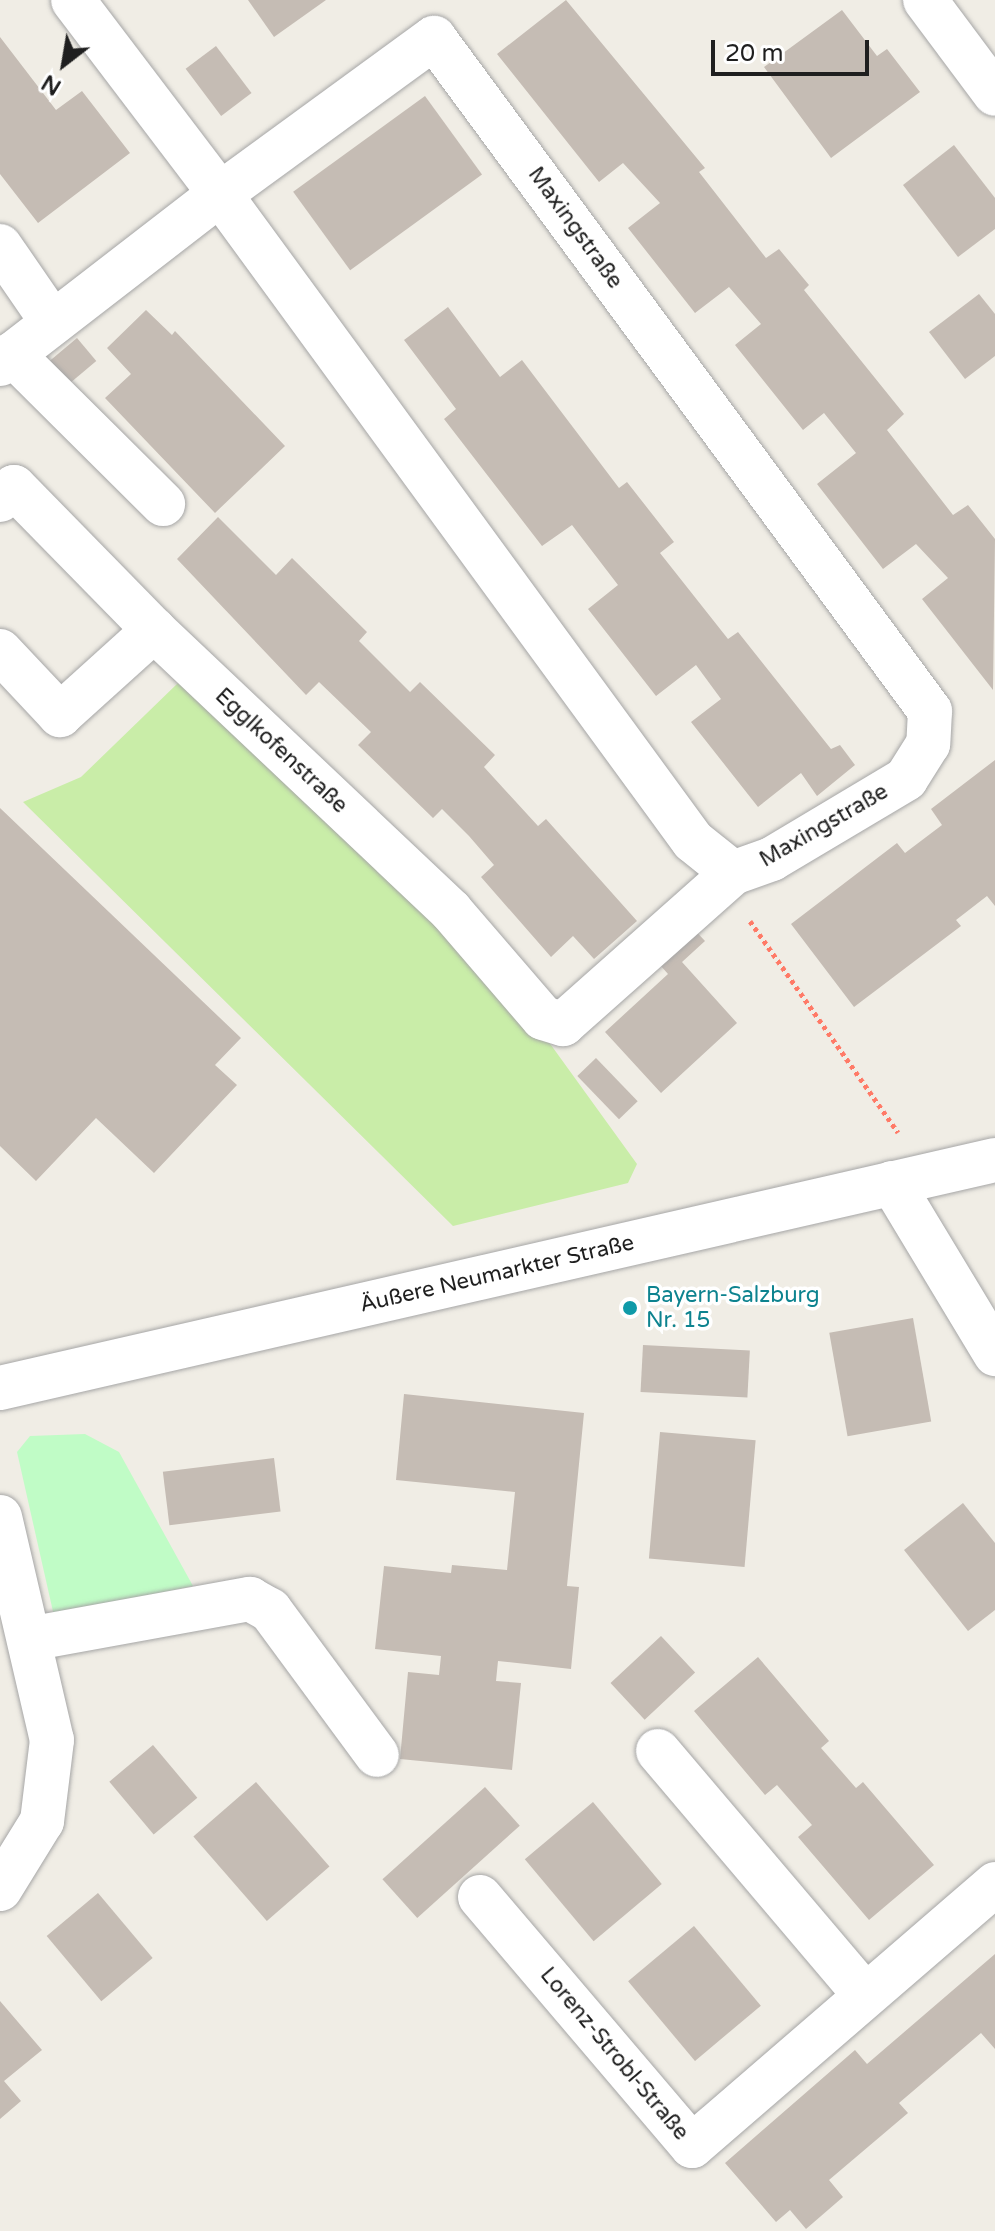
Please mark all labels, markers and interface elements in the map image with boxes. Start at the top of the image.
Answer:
north arrow [24,24,104,104]
scale bar [715,24,873,74]
text: 20 m [725,39,783,68]
text: N [37,69,66,100]
street label: Maxingstraße [522,162,628,294]
street label: Egglkofenstraße [209,683,353,819]
street label: Maxingstraße [755,779,893,873]
street label: Äußere Neumarkter Straße [357,1230,637,1318]
place label: Bayern-Salzburg Nr. 15 [646,1282,820,1334]
marker: Bayern-Salzburg Nr. 15 [621,1299,639,1317]
street label: Lorenz-Strobl-Straße [534,1962,694,2146]

